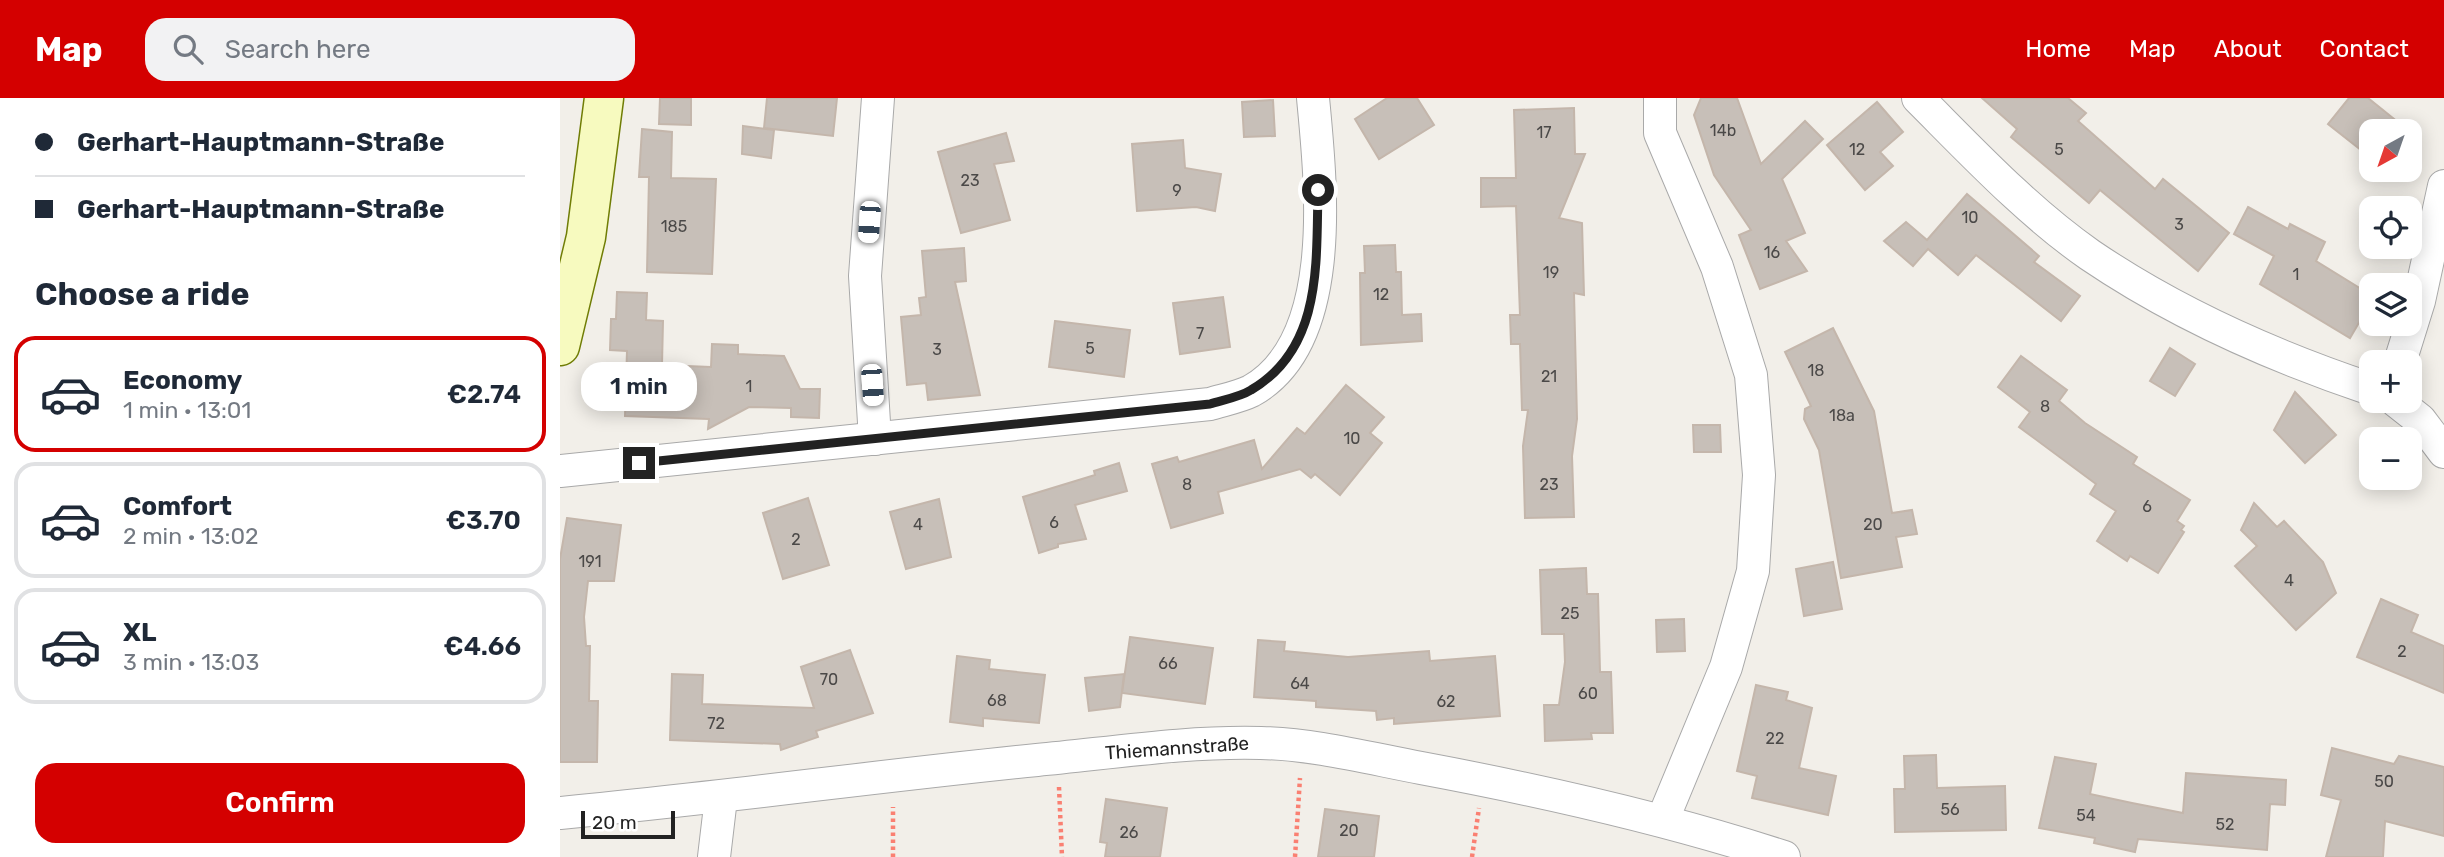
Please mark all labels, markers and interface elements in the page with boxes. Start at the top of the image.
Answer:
search box [145,18,635,81]
text: Map [35,30,103,69]
icon: search [169,30,207,68]
text: Search here [225,34,370,65]
text: Home [2025,35,2091,63]
text: Map [2129,35,2176,63]
text: About [2214,35,2282,63]
text: Contact [2320,35,2409,63]
north arrow [2359,119,2422,182]
map controls [2359,119,2422,490]
house number: 14b [1710,121,1736,140]
house number: 17 [1536,123,1552,142]
text: Gerhart-Hauptmann-Straße [77,127,444,158]
house number: 12 [1849,140,1865,159]
house number: 5 [2054,140,2064,159]
house number: 23 [960,171,980,190]
route start [1302,174,1334,206]
house number: 9 [1172,181,1182,200]
text: Gerhart-Hauptmann-Straße [77,194,444,225]
button: locate [2359,196,2422,259]
car [858,200,881,244]
house number: 10 [1961,208,1979,227]
house number: 3 [2174,215,2184,234]
house number: 185 [661,217,687,236]
house number: 16 [1764,243,1781,262]
house number: 19 [1543,263,1559,282]
house number: 1 [2293,265,2299,284]
button: layers [2359,273,2422,336]
text: Choose a ride [35,275,249,313]
house number: 12 [1373,285,1389,304]
house number: 7 [1196,324,1204,343]
house number: 5 [1085,339,1095,358]
house number: 3 [932,340,942,359]
button: + [2359,350,2422,413]
house number: 18 [1807,361,1825,380]
callout: 1 min [581,362,697,410]
icon: car [39,363,102,426]
car [861,363,884,407]
text: Economy [123,365,242,396]
house number: 21 [1541,367,1557,386]
text: 1 min [610,372,668,400]
house number: 1 [746,377,752,396]
text: €2.74 [447,379,521,410]
text: 1 min · 13:01 [123,396,251,424]
house number: 8 [2040,397,2050,416]
house number: 18a [1829,406,1855,425]
button: − [2359,427,2422,490]
house number: 10 [1343,429,1361,448]
route end [623,447,655,479]
house number: 8 [1182,475,1192,494]
house number: 23 [1539,475,1559,494]
icon: car [39,489,102,552]
text: Comfort [123,491,232,522]
house number: 6 [2142,497,2152,516]
text: €3.70 [446,505,521,536]
house number: 6 [1049,513,1059,532]
house number: 4 [913,515,923,534]
house number: 20 [1863,515,1883,534]
text: 2 min · 13:02 [123,522,259,550]
house number: 2 [791,530,801,549]
house number: 191 [578,552,602,571]
house number: 4 [2284,571,2294,590]
house number: 25 [1561,604,1579,623]
icon: car [39,615,102,678]
text: XL [123,617,156,648]
text: €4.66 [444,631,521,662]
house number: 2 [2397,642,2407,661]
text: 3 min · 13:03 [123,648,259,676]
house number: 66 [1158,654,1178,673]
house number: 70 [820,670,838,689]
house number: 64 [1290,674,1310,693]
house number: 60 [1578,684,1598,703]
house number: 68 [987,691,1007,710]
house number: 62 [1436,692,1456,711]
house number: 72 [707,714,725,733]
house number: 22 [1766,729,1784,748]
street label: Thiemannstraße [1104,731,1250,765]
button: Confirm [35,763,525,843]
house number: 50 [2374,772,2394,791]
house number: 56 [1940,800,1960,819]
house number: 54 [2076,806,2096,825]
scale bar [581,808,676,840]
text: 20 m [592,811,637,834]
house number: 52 [2216,815,2234,834]
house number: 20 [1339,821,1359,840]
house number: 26 [1119,823,1139,842]

